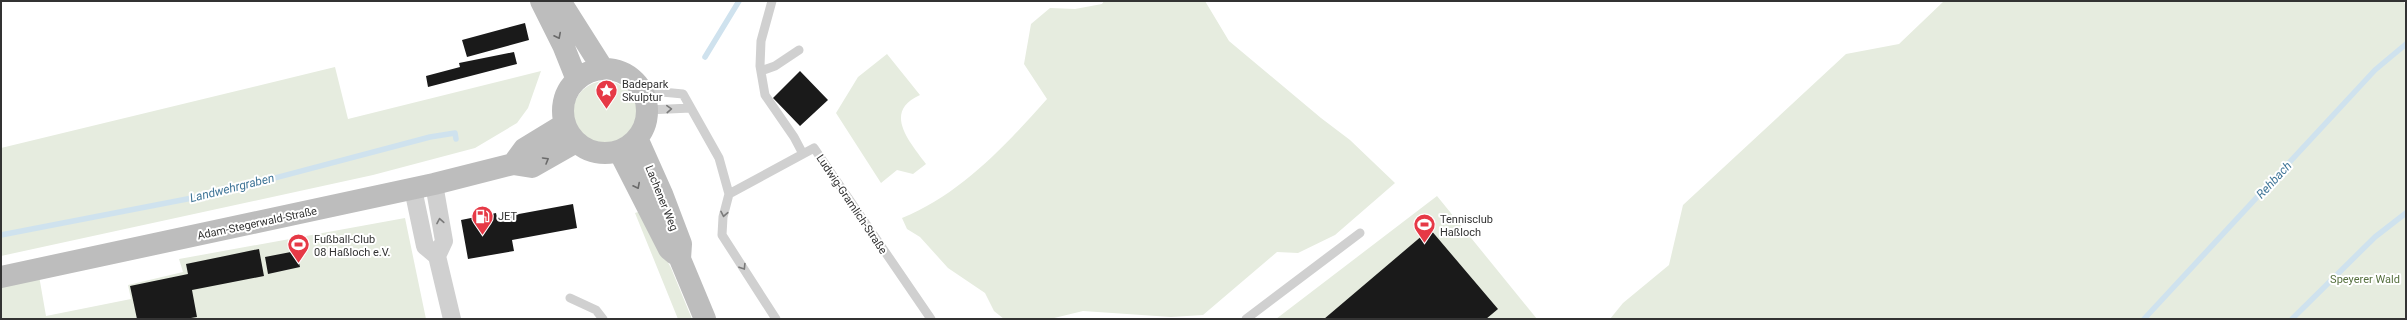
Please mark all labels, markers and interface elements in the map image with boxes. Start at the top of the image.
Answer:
one-way arrow [553,32,561,39]
place icon: Badepark Skulptur [593,77,619,110]
place label: Badepark Skulptur [622,78,669,104]
one-way arrow [666,105,672,114]
street label: Ludwig-Gramlich-Straße [813,152,890,257]
one-way arrow [542,157,549,164]
water label: Rehbach [2253,159,2295,201]
street label: Lachener Weg [642,164,681,233]
water label: Landwehrgraben [188,171,276,205]
one-way arrow [632,182,640,189]
fuel station icon: JET [469,203,495,236]
street label: Adam-Stegerwald-Straße [196,204,318,243]
place label: JET [498,210,517,223]
one-way arrow [721,211,729,217]
sports icon: Tennisclub Haßloch [1412,212,1438,245]
place label: Tennisclub Haßloch [1440,213,1493,239]
one-way arrow [437,218,445,224]
sports icon: Fußball-Club 08 Haßloch e.V. [285,232,311,265]
place label: Fußball-Club 08 Haßloch e.V. [314,233,390,259]
one-way arrow [738,263,745,270]
park label: Speyerer Wald [2330,273,2400,286]

